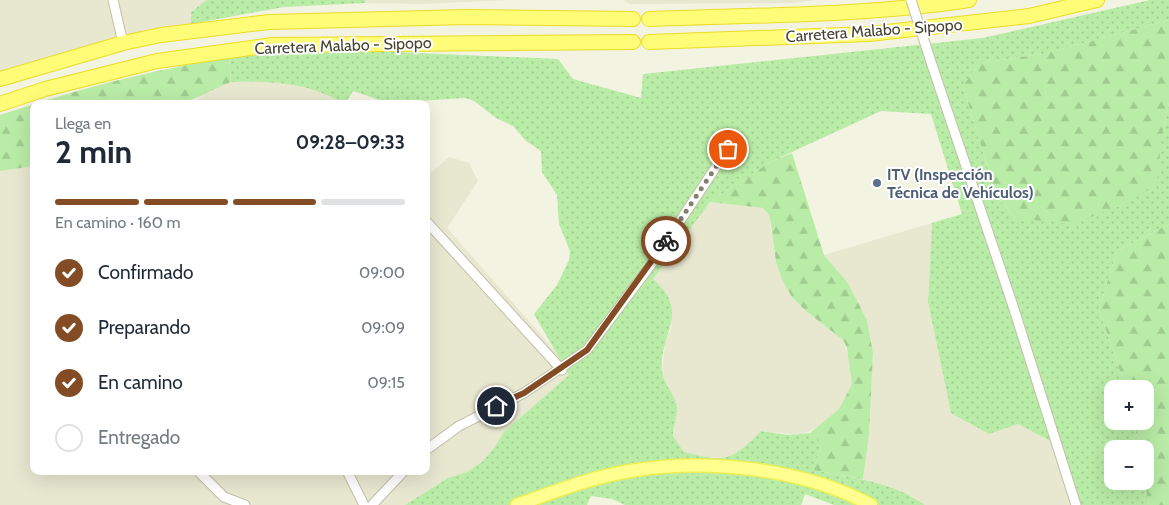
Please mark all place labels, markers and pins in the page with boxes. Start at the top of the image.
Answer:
pin [707,128,749,170]
place label: ITV (Inspección Técnica de Vehículos) [887,165,1034,202]
marker: ITV (Inspección Técnica de Vehículos) [871,177,883,189]
pin [475,385,517,427]

